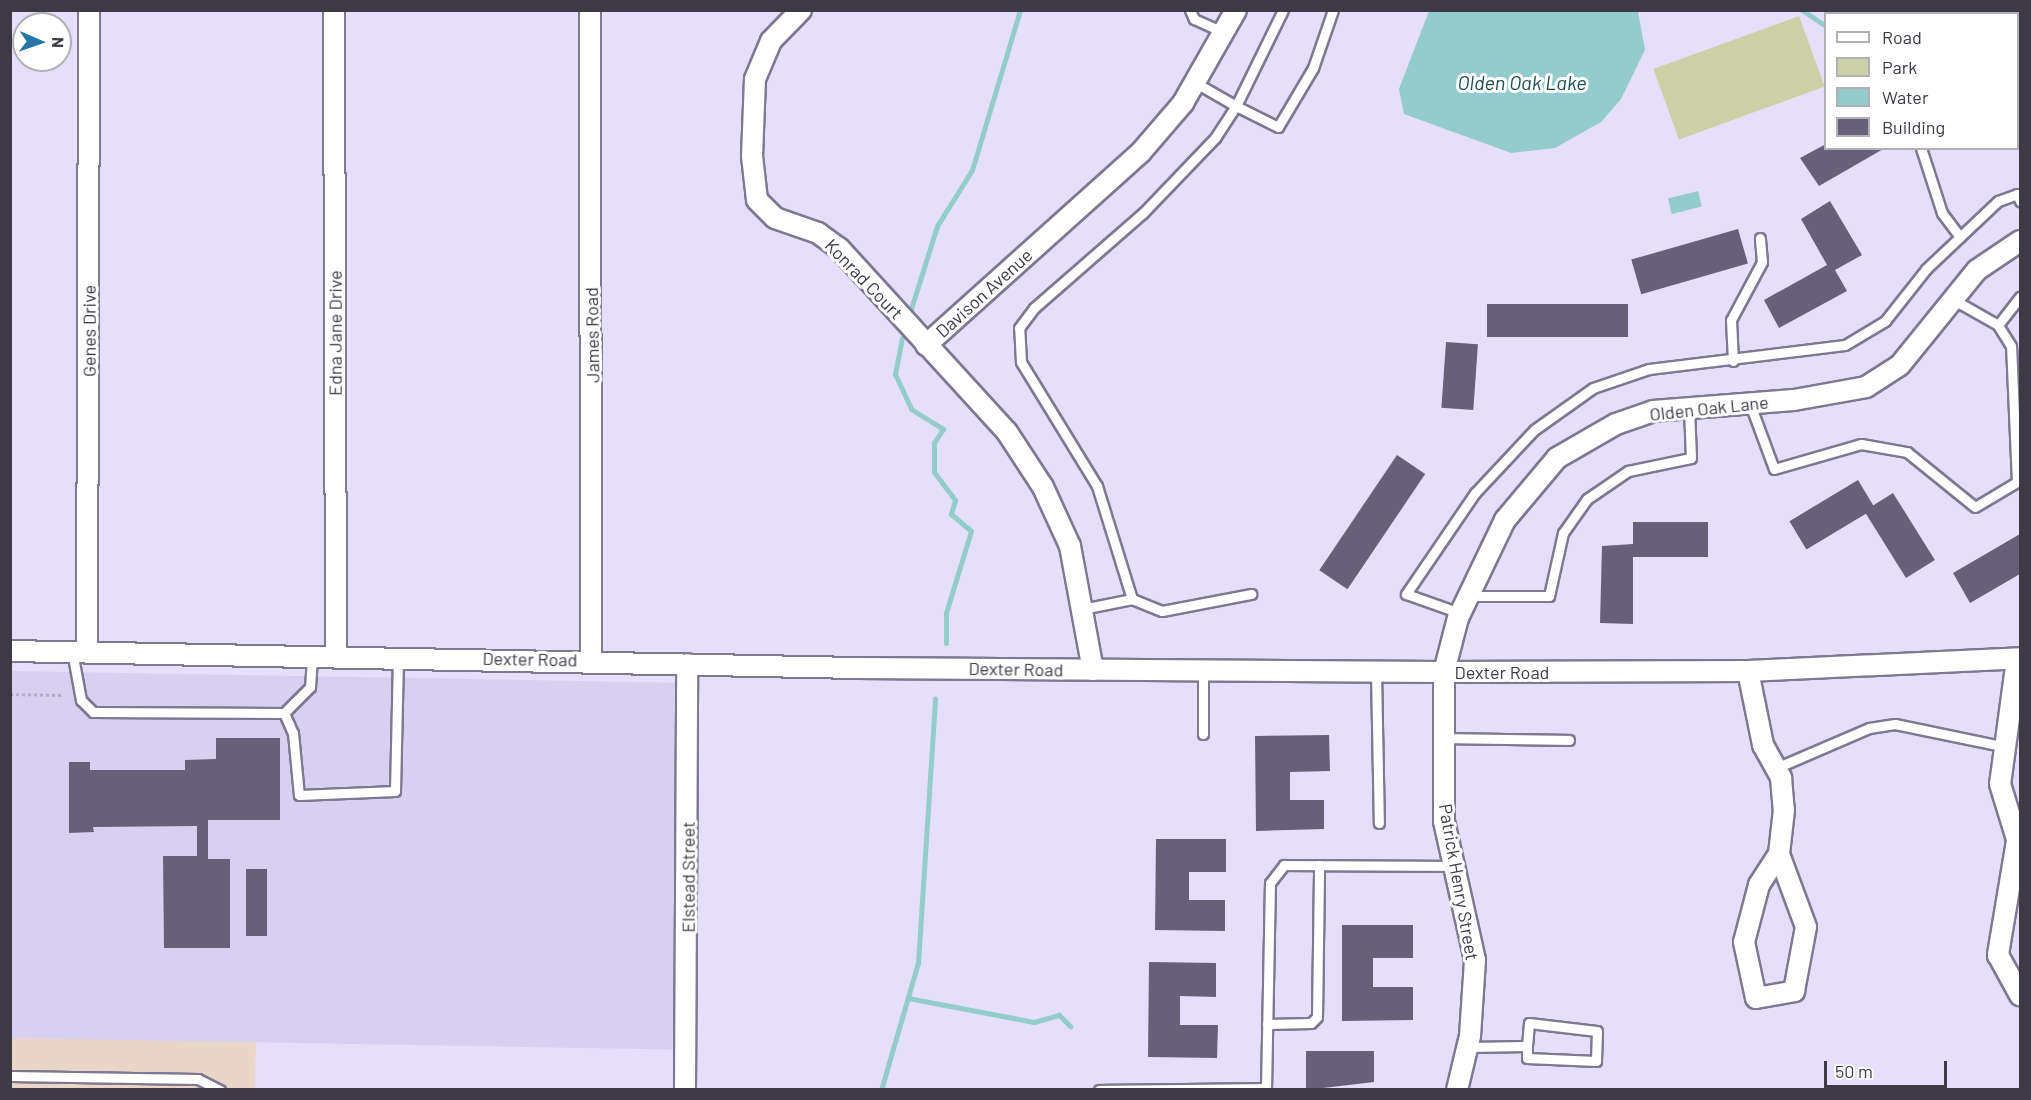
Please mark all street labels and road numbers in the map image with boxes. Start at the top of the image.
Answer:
street label: Konrad Court [820,234,908,324]
street label: Davison Avenue [931,244,1037,342]
street label: Edna Jane Drive [324,270,346,396]
street label: Genes Drive [78,285,100,377]
street label: James Road [580,287,604,383]
street label: Olden Oak Lane [1648,391,1770,425]
street label: Dexter Road [482,647,578,671]
street label: Dexter Road [968,657,1064,681]
street label: Dexter Road [1455,661,1549,683]
street label: Patrick Henry Street [1435,802,1483,962]
street label: Elstead Street [677,821,699,933]

